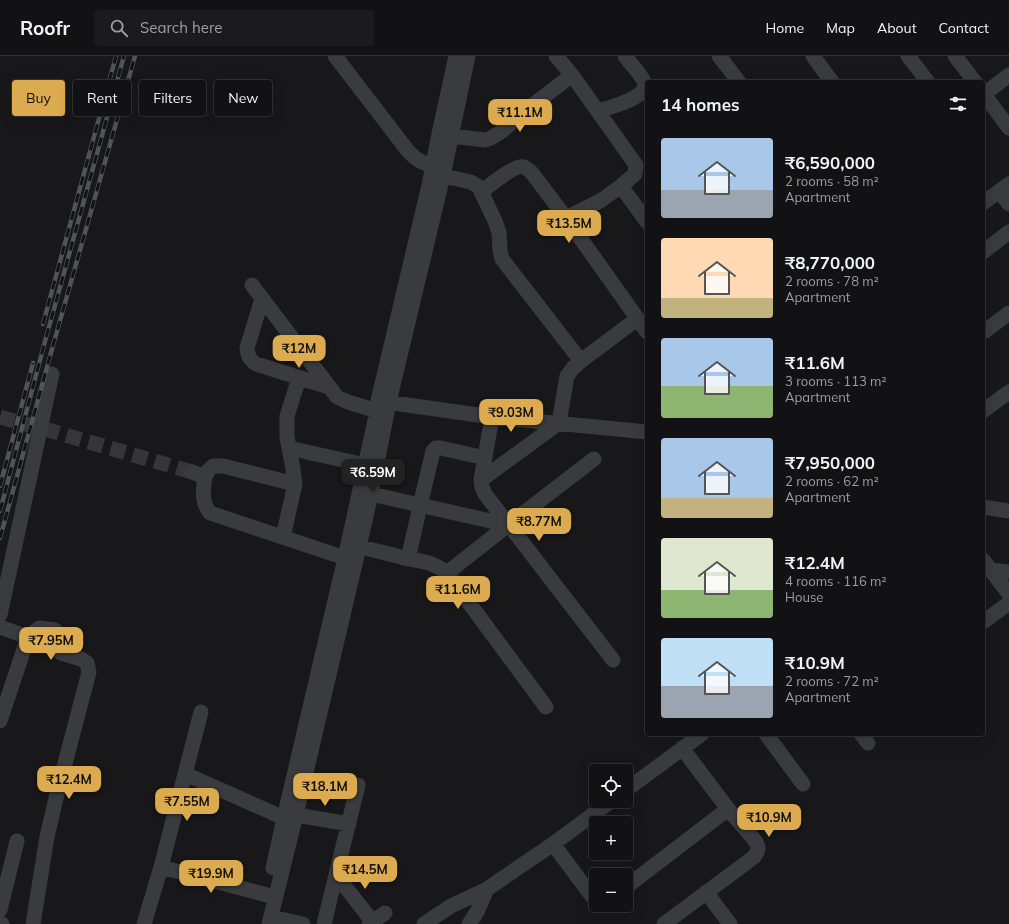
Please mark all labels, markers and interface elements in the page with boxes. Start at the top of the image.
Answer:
search box [94,10,374,46]
text: Roofr [20,16,70,40]
icon: search [108,17,130,39]
text: Search here [140,18,222,37]
text: Home [765,19,804,37]
text: Map [826,19,855,37]
text: About [877,19,917,37]
text: Contact [939,19,989,37]
chip: Buy [12,80,65,116]
chip: Rent [73,80,131,116]
chip: Filters [139,80,206,116]
chip: New [214,80,272,116]
icon: filters [947,93,969,115]
text: 14 homes [661,94,740,115]
pin: ₹11.1M [487,99,553,133]
text: ₹11.1M [497,104,543,120]
text: ₹6,590,000 [785,152,875,173]
icon: home [693,154,741,202]
text: 2 rooms · 58 m² [785,173,879,189]
text: Apartment [785,189,850,205]
pin: ₹13.5M [536,210,602,244]
text: ₹13.5M [546,215,592,231]
text: ₹8,770,000 [785,252,875,273]
icon: home [693,254,741,302]
text: 2 rooms · 78 m² [785,273,879,289]
text: Apartment [785,289,850,305]
pin: ₹12M [275,335,323,369]
text: ₹12M [282,340,316,356]
text: ₹11.6M [785,352,845,373]
icon: home [693,354,741,402]
text: 3 rooms · 113 m² [785,373,886,389]
text: Apartment [785,389,850,405]
pin: ₹9.03M [478,399,544,433]
text: ₹9.03M [488,404,534,420]
text: ₹7,950,000 [785,452,875,473]
icon: home [693,454,741,502]
pin: ₹6.59M [340,459,406,493]
text: ₹6.59M [350,464,396,480]
text: 2 rooms · 62 m² [785,473,879,489]
text: Apartment [785,489,850,505]
pin: ₹8.77M [506,508,572,542]
text: ₹8.77M [516,513,562,529]
text: ₹12.4M [785,552,845,573]
icon: home [693,554,741,602]
text: 4 rooms · 116 m² [785,573,886,589]
pin: ₹11.6M [425,576,491,610]
text: ₹11.6M [435,581,481,597]
text: House [785,589,823,605]
pin: ₹7.95M [18,627,84,661]
text: ₹7.95M [28,632,74,648]
text: ₹10.9M [785,652,845,673]
icon: home [693,654,741,702]
text: 2 rooms · 72 m² [785,673,879,689]
text: Apartment [785,689,850,705]
map controls [589,764,633,912]
button: locate [589,764,633,808]
pin: ₹12.4M [36,766,102,800]
text: ₹12.4M [46,771,92,787]
pin: ₹18.1M [292,773,358,807]
text: ₹18.1M [302,778,348,794]
pin: ₹7.55M [154,788,220,822]
text: ₹7.55M [164,793,210,809]
pin: ₹10.9M [736,804,802,838]
text: ₹10.9M [746,809,792,825]
button: + [589,816,633,860]
pin: ₹14.5M [332,856,398,890]
pin: ₹19.9M [178,860,244,894]
text: ₹14.5M [342,861,388,877]
text: ₹19.9M [188,865,234,881]
button: − [589,868,633,912]

